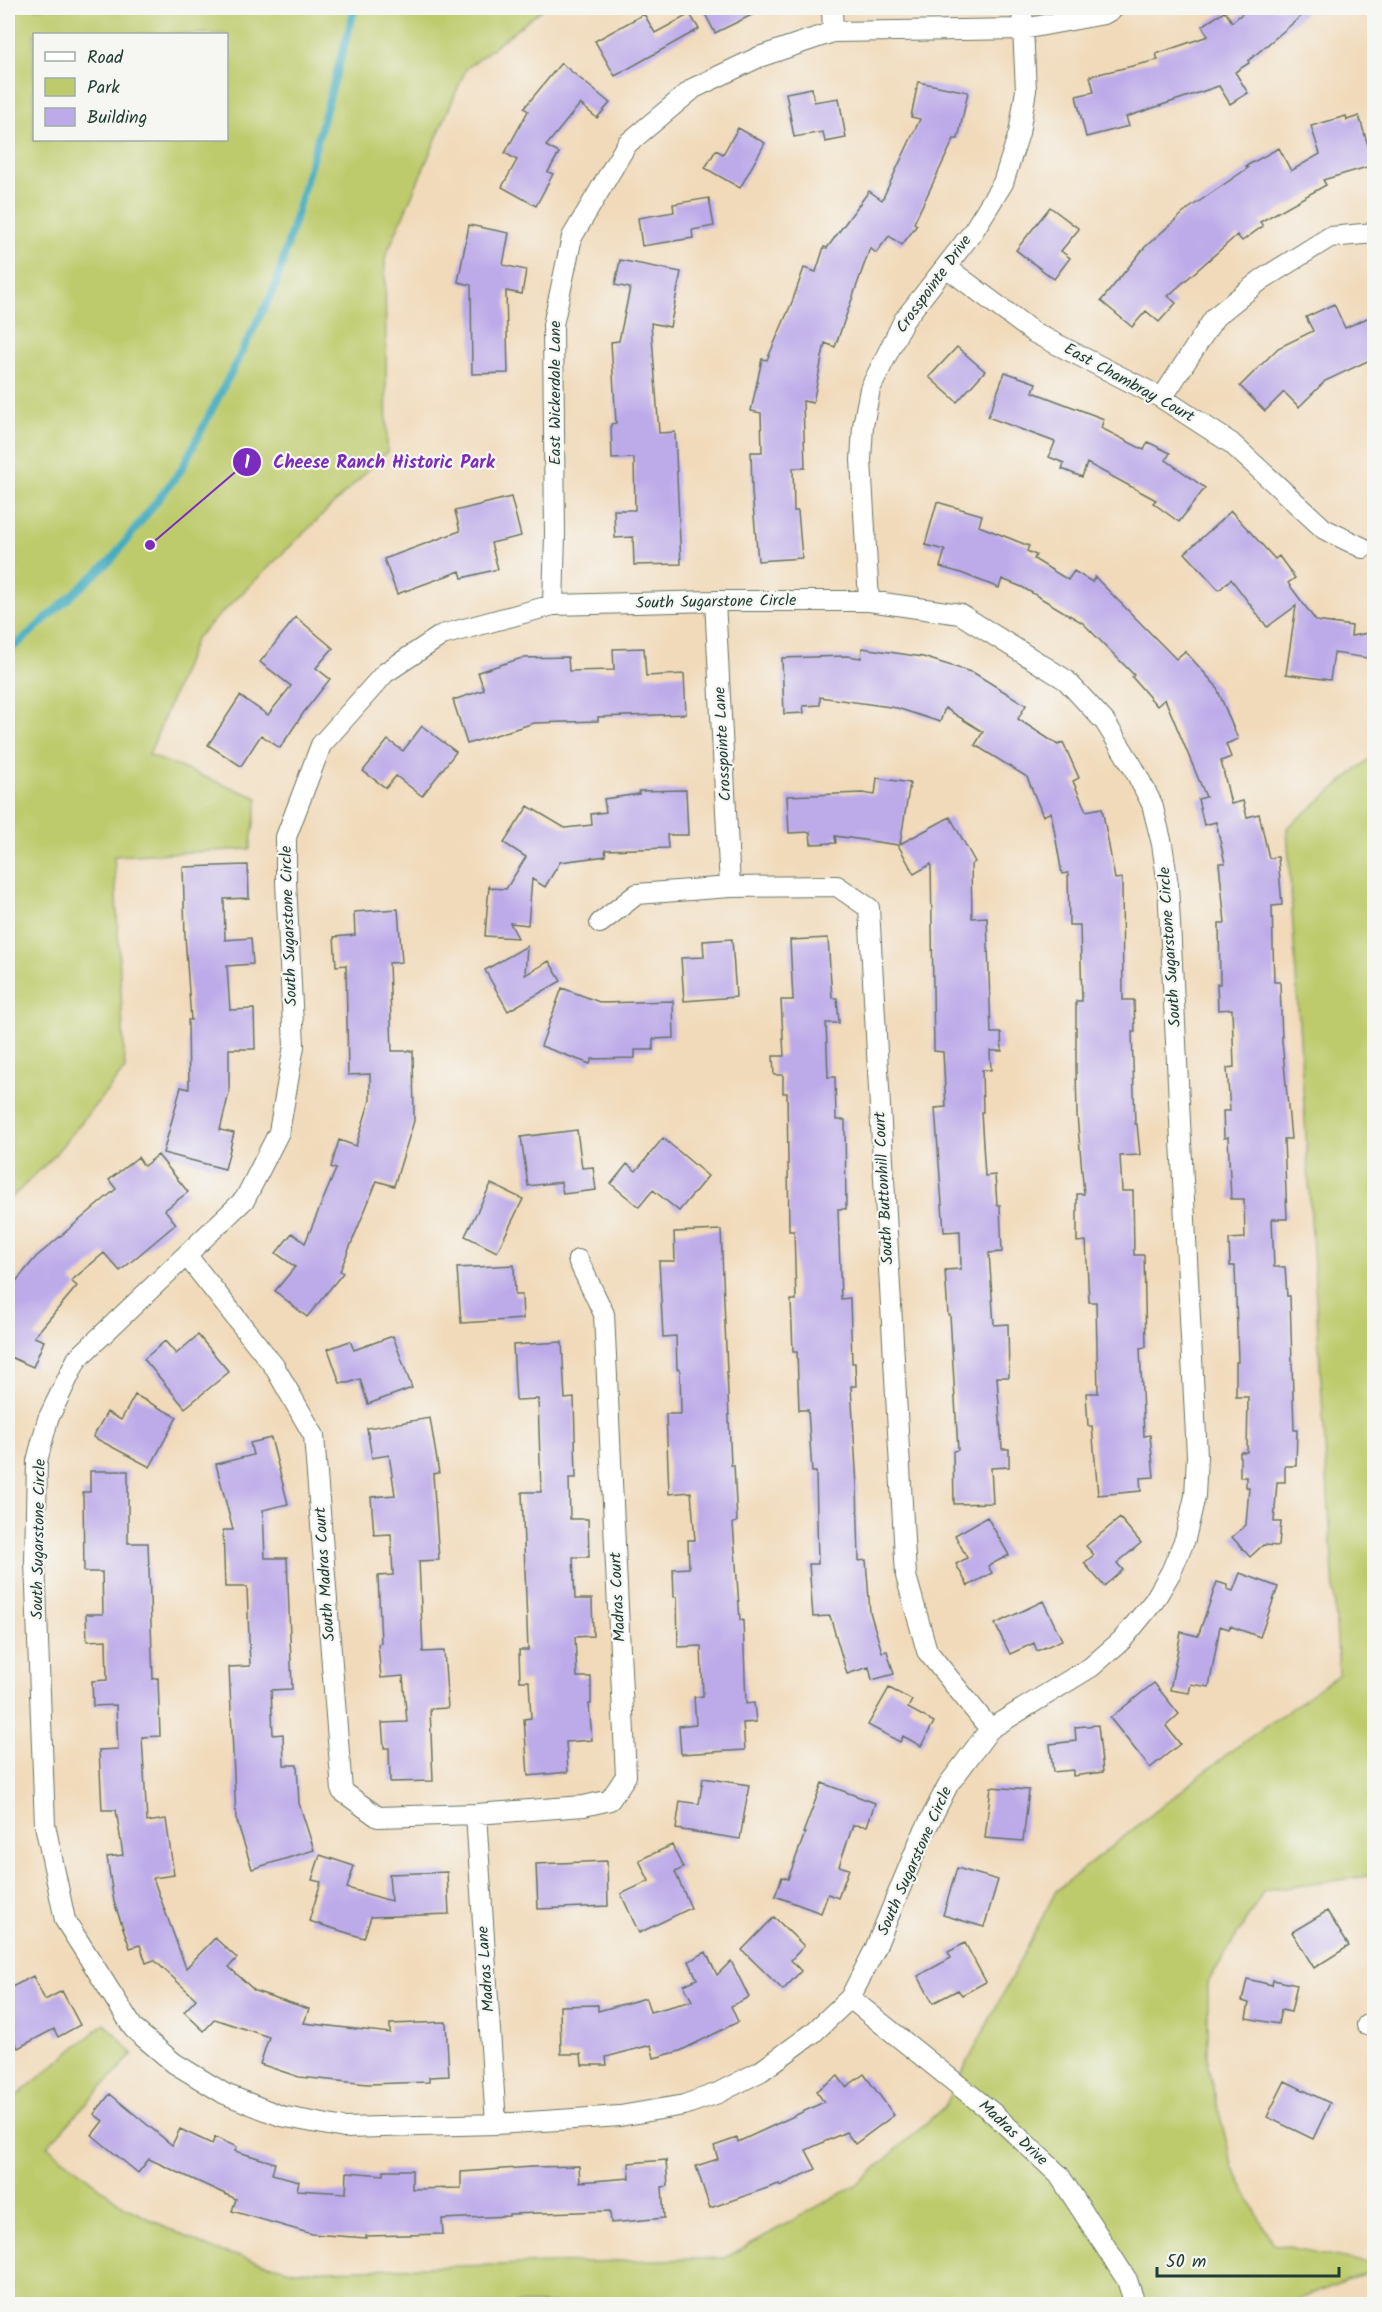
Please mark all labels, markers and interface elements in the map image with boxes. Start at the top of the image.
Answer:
legend [33,33,228,141]
text: Road [87,44,124,73]
text: Park [87,74,120,103]
text: Building [87,104,147,133]
street label: Crosspointe Drive [890,230,978,338]
street label: East Wickerdale Lane [543,321,568,465]
street label: East Chambray Court [1059,337,1200,430]
callout: Cheese Ranch Historic Park [232,444,507,480]
text: 1 [244,449,250,478]
text: Cheese Ranch Historic Park [273,449,496,478]
street label: South Sugarstone Circle [636,588,796,616]
street label: Crosspointe Lane [708,686,738,802]
street label: South Sugarstone Circle [274,845,304,1007]
street label: South Sugarstone Circle [1152,866,1188,1028]
street label: South Buttonhill Court [867,1110,900,1265]
street label: South Sugarstone Circle [25,1459,53,1619]
street label: South Madras Court [308,1505,342,1642]
street label: Madras Court [603,1551,633,1643]
street label: South Sugarstone Circle [871,1783,959,1939]
street label: Madras Lane [471,1925,501,2013]
street label: Madras Drive [972,2094,1054,2172]
scale bar [1157,2240,1338,2278]
text: 50 m [1166,2248,1206,2277]

